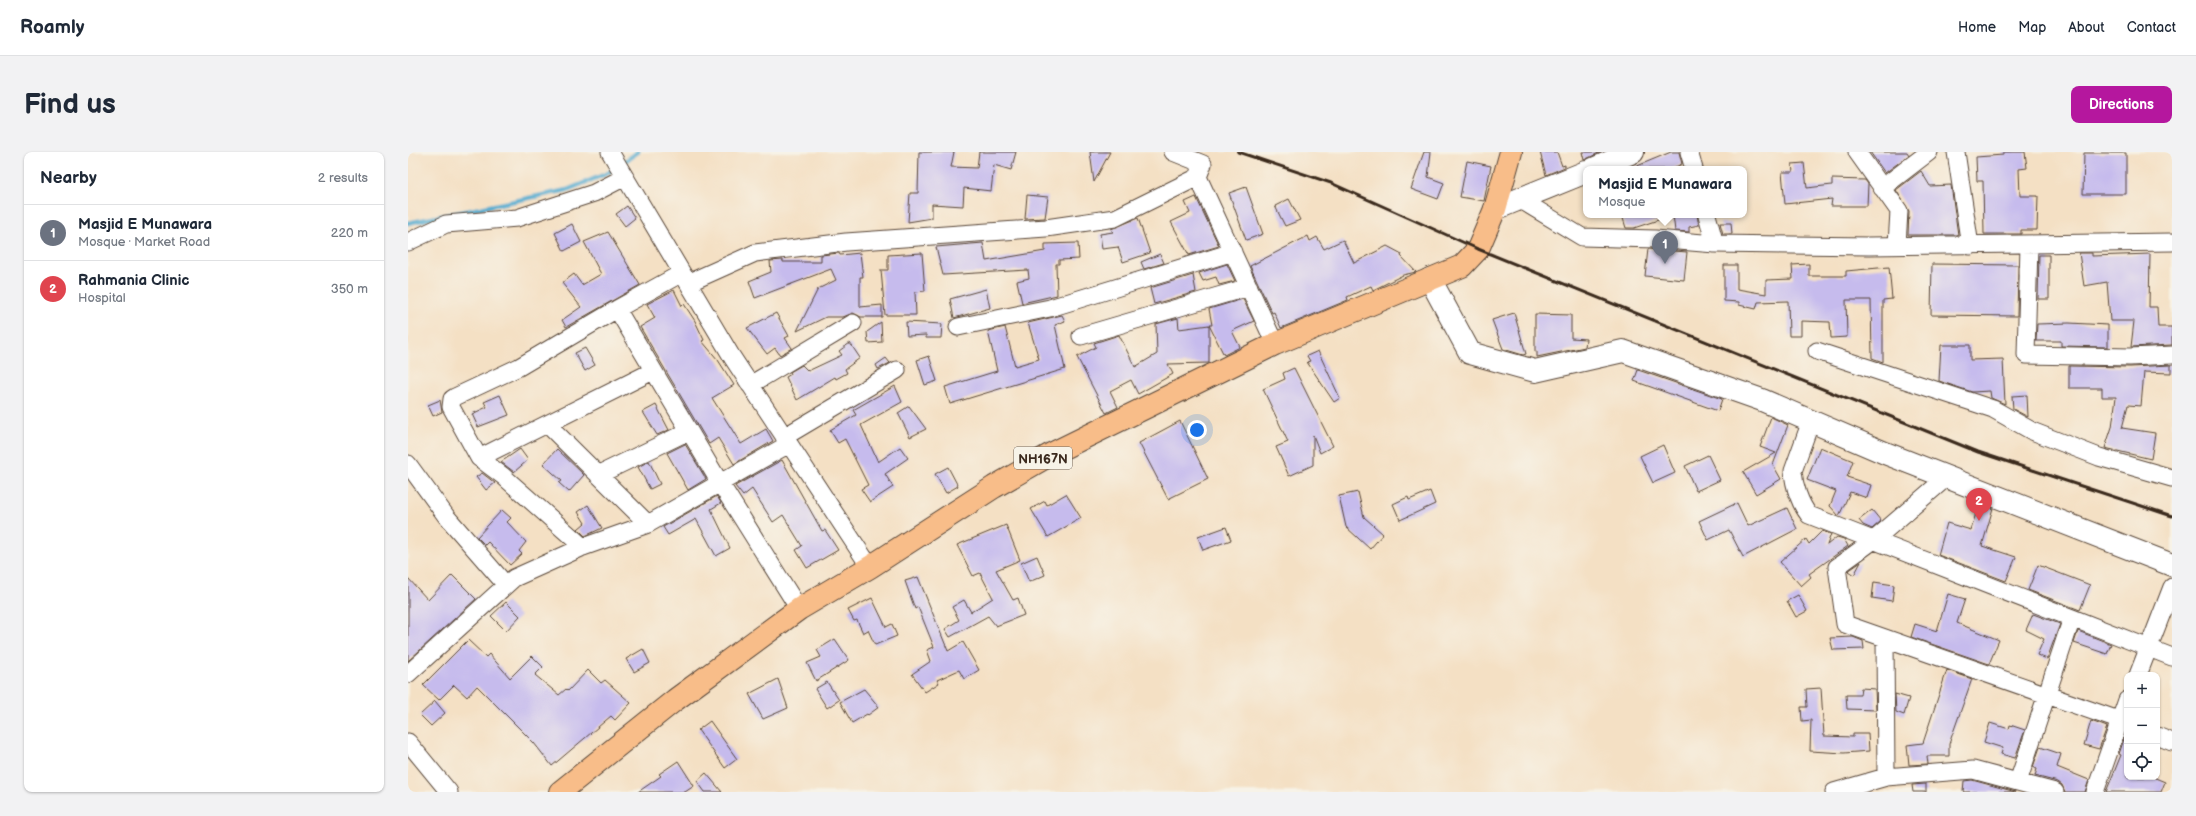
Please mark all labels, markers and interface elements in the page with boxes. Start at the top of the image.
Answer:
text: Roamly [20,16,84,39]
text: Home [1958,19,1996,36]
text: Map [2018,19,2046,36]
text: About [2068,19,2105,36]
text: Contact [2127,19,2176,36]
button: Directions [2071,86,2172,123]
text: Find us [24,88,116,121]
popup [1583,166,1747,218]
text: Nearby [40,168,97,188]
text: 2 results [318,170,368,186]
text: Masjid E Munawara [1598,175,1732,194]
text: Mosque [1598,194,1646,210]
text: Masjid E Munawara [78,215,212,234]
text: 1 [50,225,56,241]
text: 220 m [331,225,368,241]
pin: 1 [1652,231,1678,264]
text: Mosque · Market Road [78,234,210,250]
text: Rahmania Clinic [78,271,190,290]
text: 2 [49,281,57,297]
text: 350 m [331,281,368,297]
text: Hospital [78,290,126,306]
your location [1187,420,1207,440]
road number: NH167N [1014,447,1072,469]
pin: 2 [1966,488,1992,521]
map controls [2124,672,2160,780]
button: + [2124,672,2160,708]
button: − [2124,708,2160,744]
button: locate [2124,744,2160,780]

